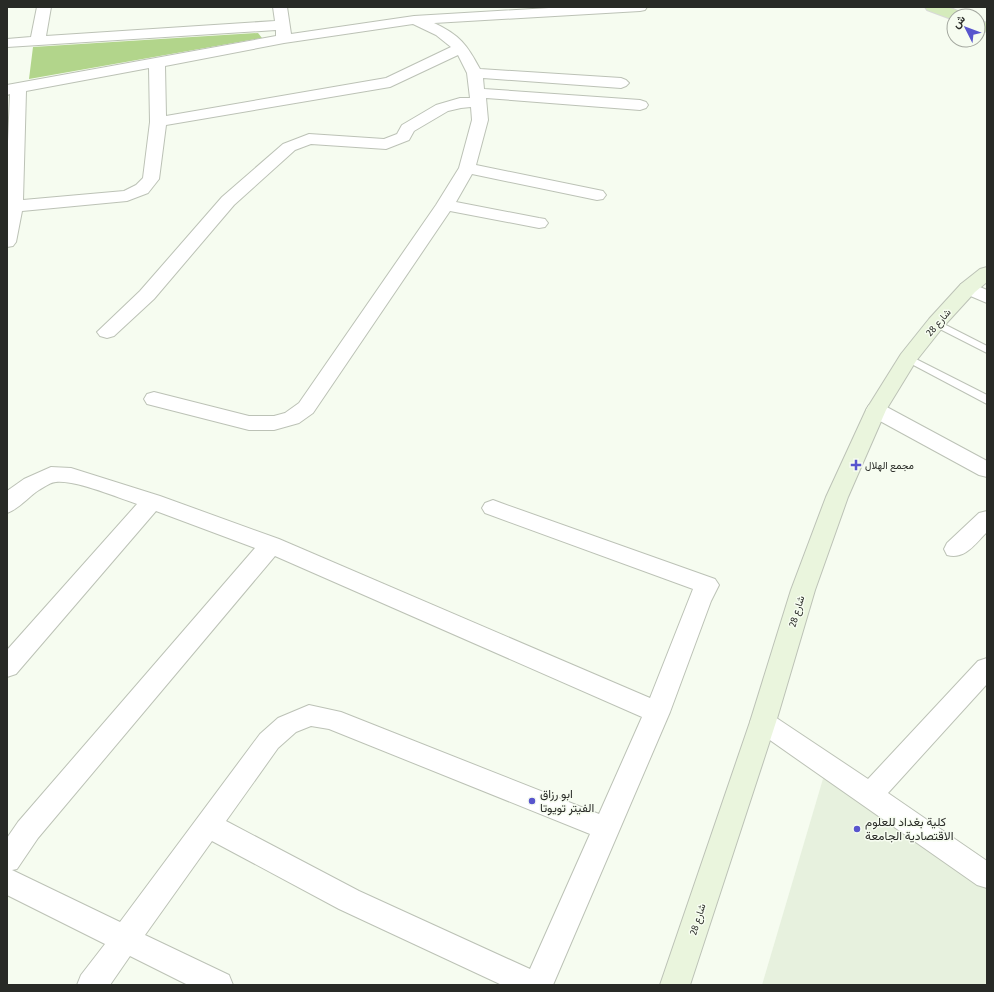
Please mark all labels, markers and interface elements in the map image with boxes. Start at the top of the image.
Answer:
north arrow [946,8,986,48]
text: ش [950,12,968,31]
street label: شارع 28 [924,307,954,339]
marker: مجمع الهلال [850,459,862,471]
place label: مجمع الهلال [865,460,914,472]
street label: شارع 28 [787,594,807,628]
place label: ابو رزاق الفيتر تويوتا [540,787,594,816]
marker: ابو رزاق الفيتر تويوتا [527,796,537,806]
place label: كلية بغداد للعلوم الاقتصادية الجامعة [865,815,953,843]
marker: كلية بغداد للعلوم الاقتصادية الجامعة [852,824,862,834]
street label: شارع 28 [687,902,709,936]

